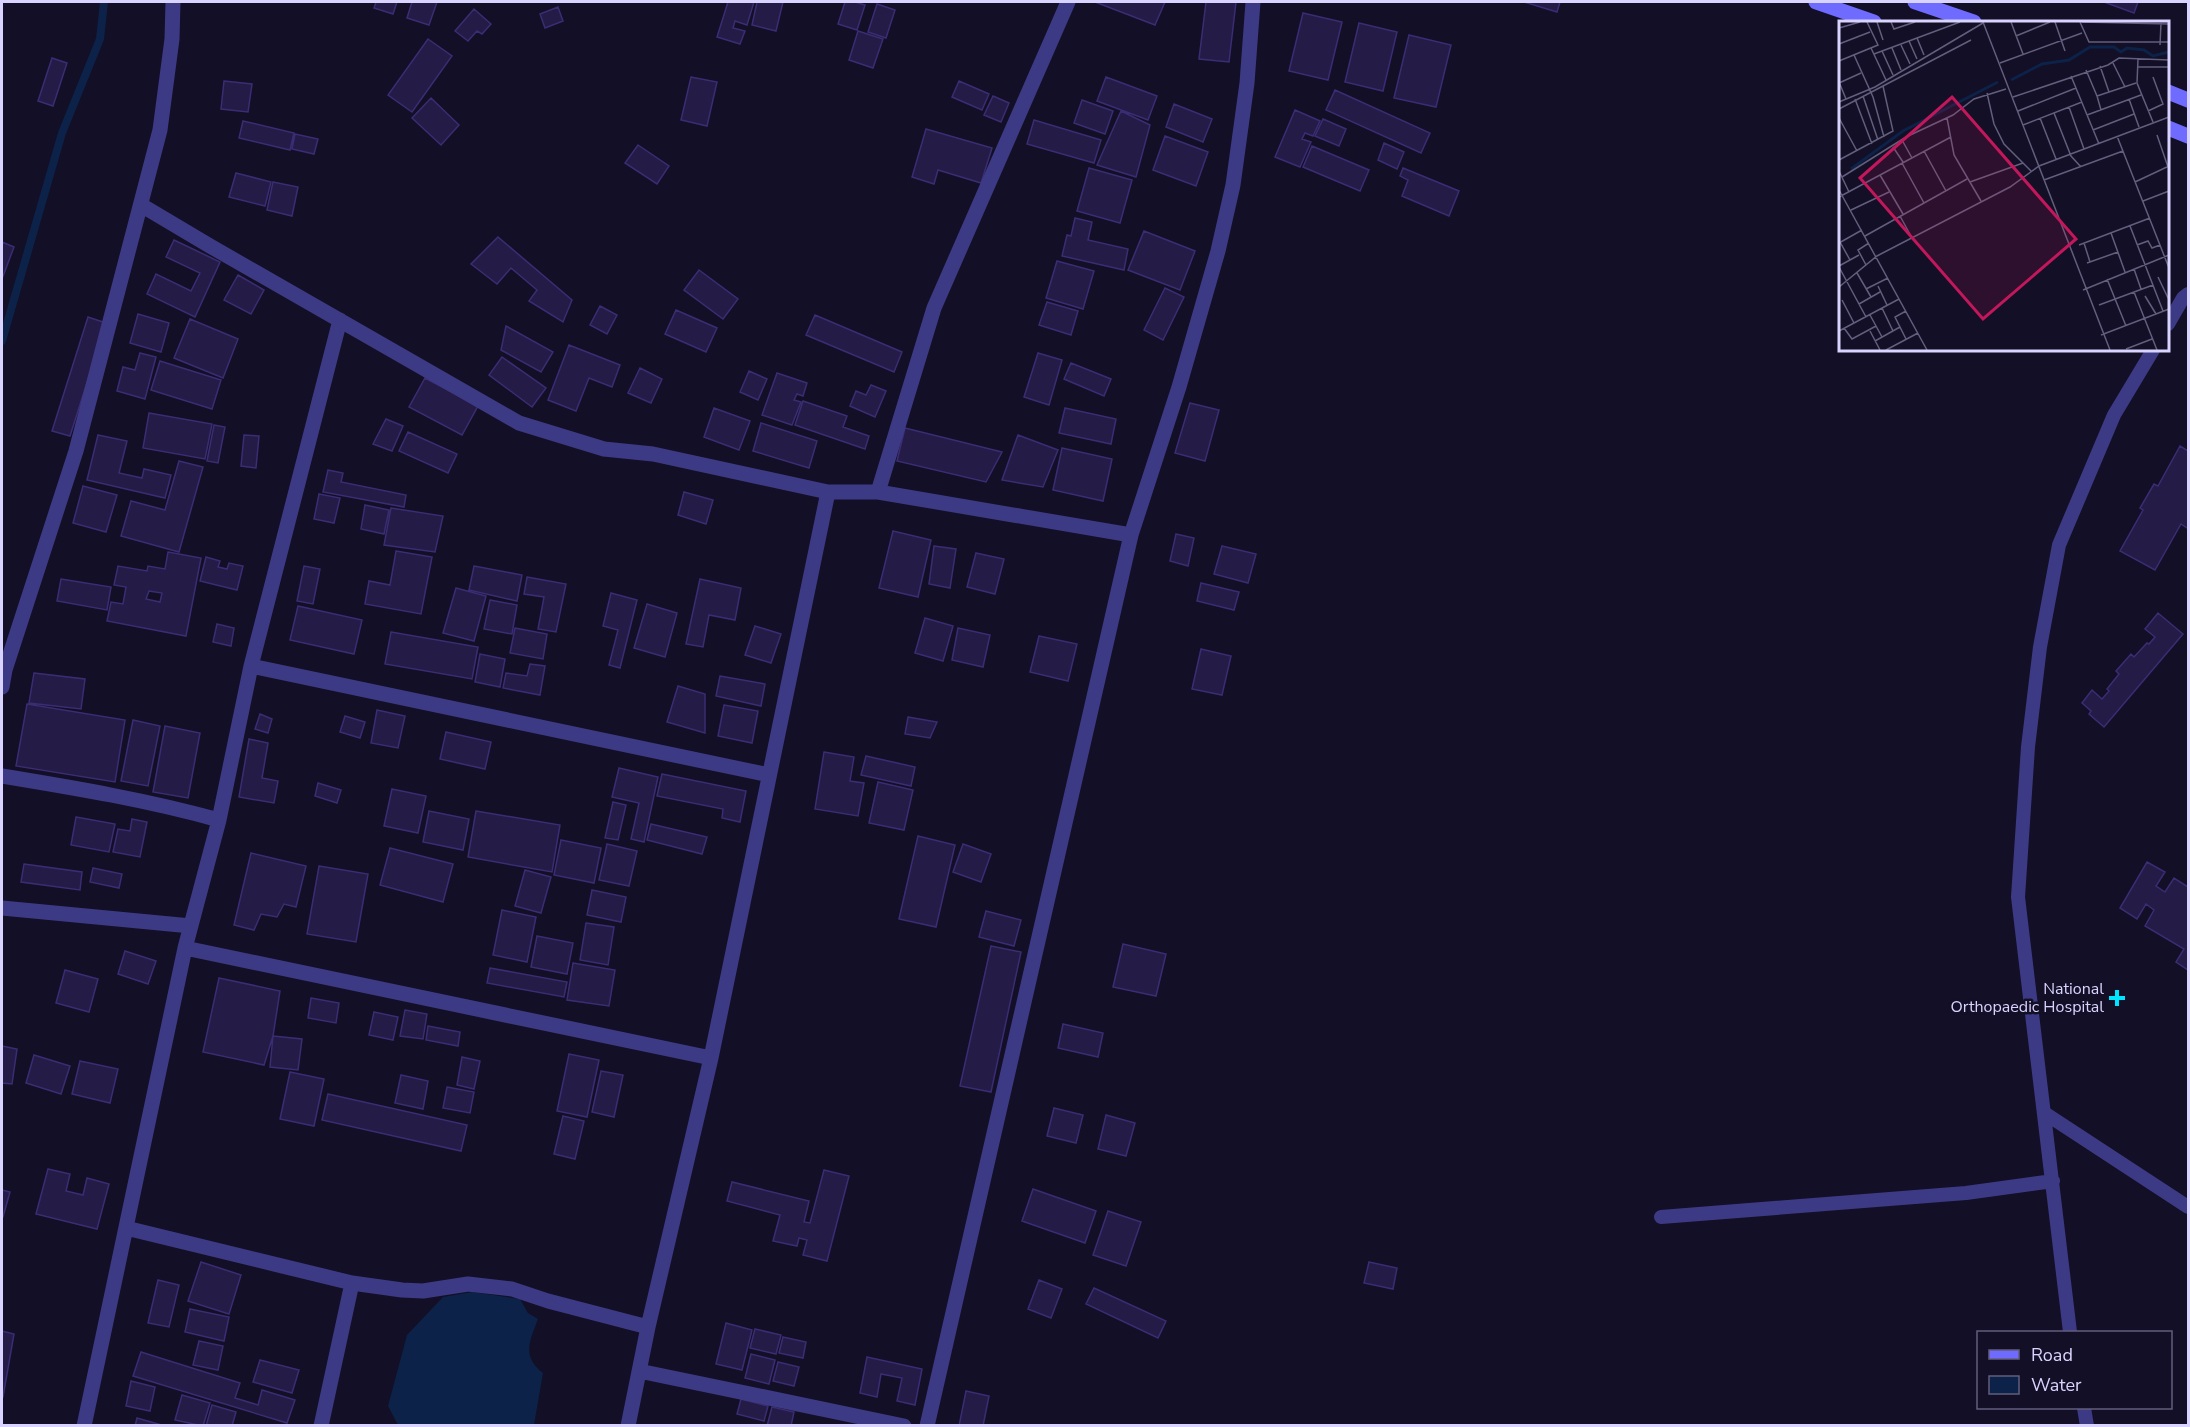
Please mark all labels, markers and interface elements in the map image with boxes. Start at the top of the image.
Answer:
inset map [1839,21,2169,351]
place label: National Orthopaedic Hospital [1950,978,2104,1018]
marker: National Orthopaedic Hospital [2108,989,2126,1007]
legend [1977,1331,2172,1409]
text: Road [2031,1343,2073,1367]
text: Water [2031,1373,2082,1397]

